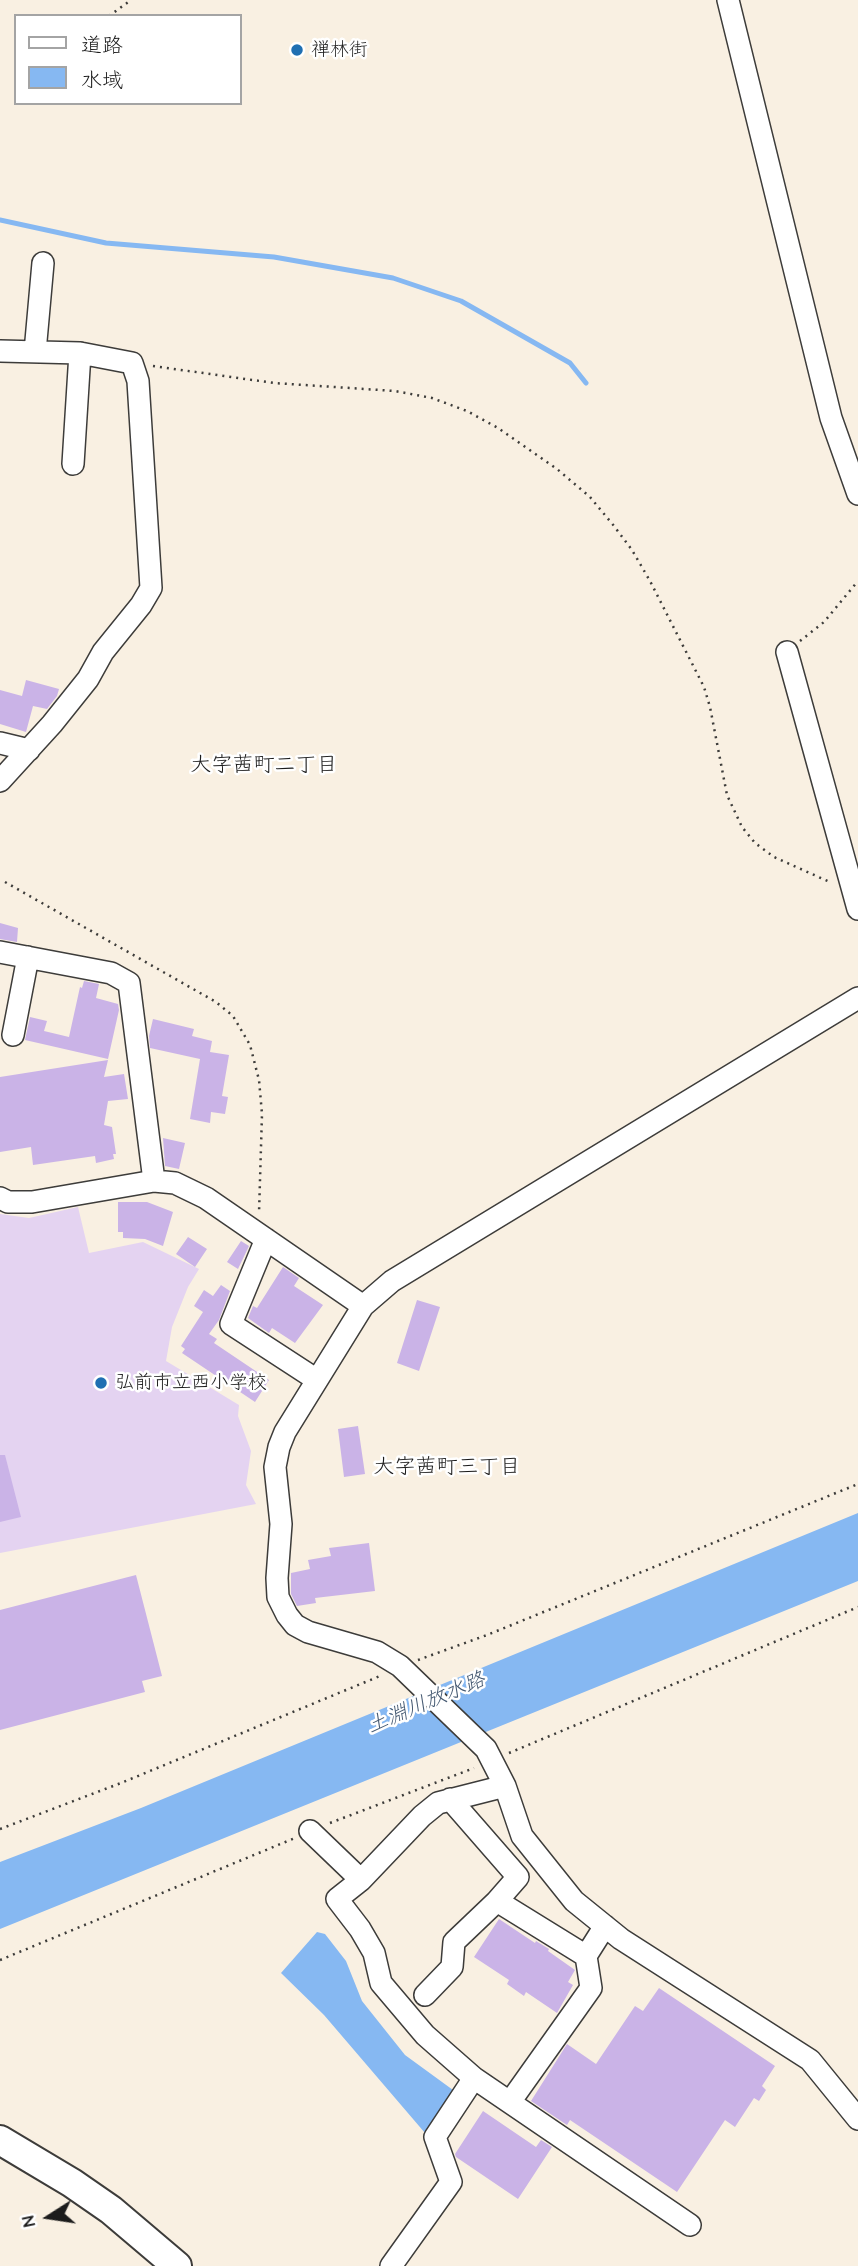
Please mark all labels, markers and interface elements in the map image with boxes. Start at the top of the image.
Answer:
legend [14,14,242,105]
text: 道路 [81,33,123,57]
place label: 禅林街 [311,39,368,61]
marker: 禅林街 [289,42,305,58]
text: 水域 [81,68,123,92]
district label: 大字茜町二丁目 [191,752,337,778]
place label: 弘前市立西小学校 [115,1372,267,1394]
marker: 弘前市立西小学校 [93,1375,109,1391]
district label: 大字茜町三丁目 [374,1454,520,1480]
water label: 土淵川放水路 [363,1667,489,1739]
north arrow [14,2182,84,2252]
text: N [16,2213,41,2230]

